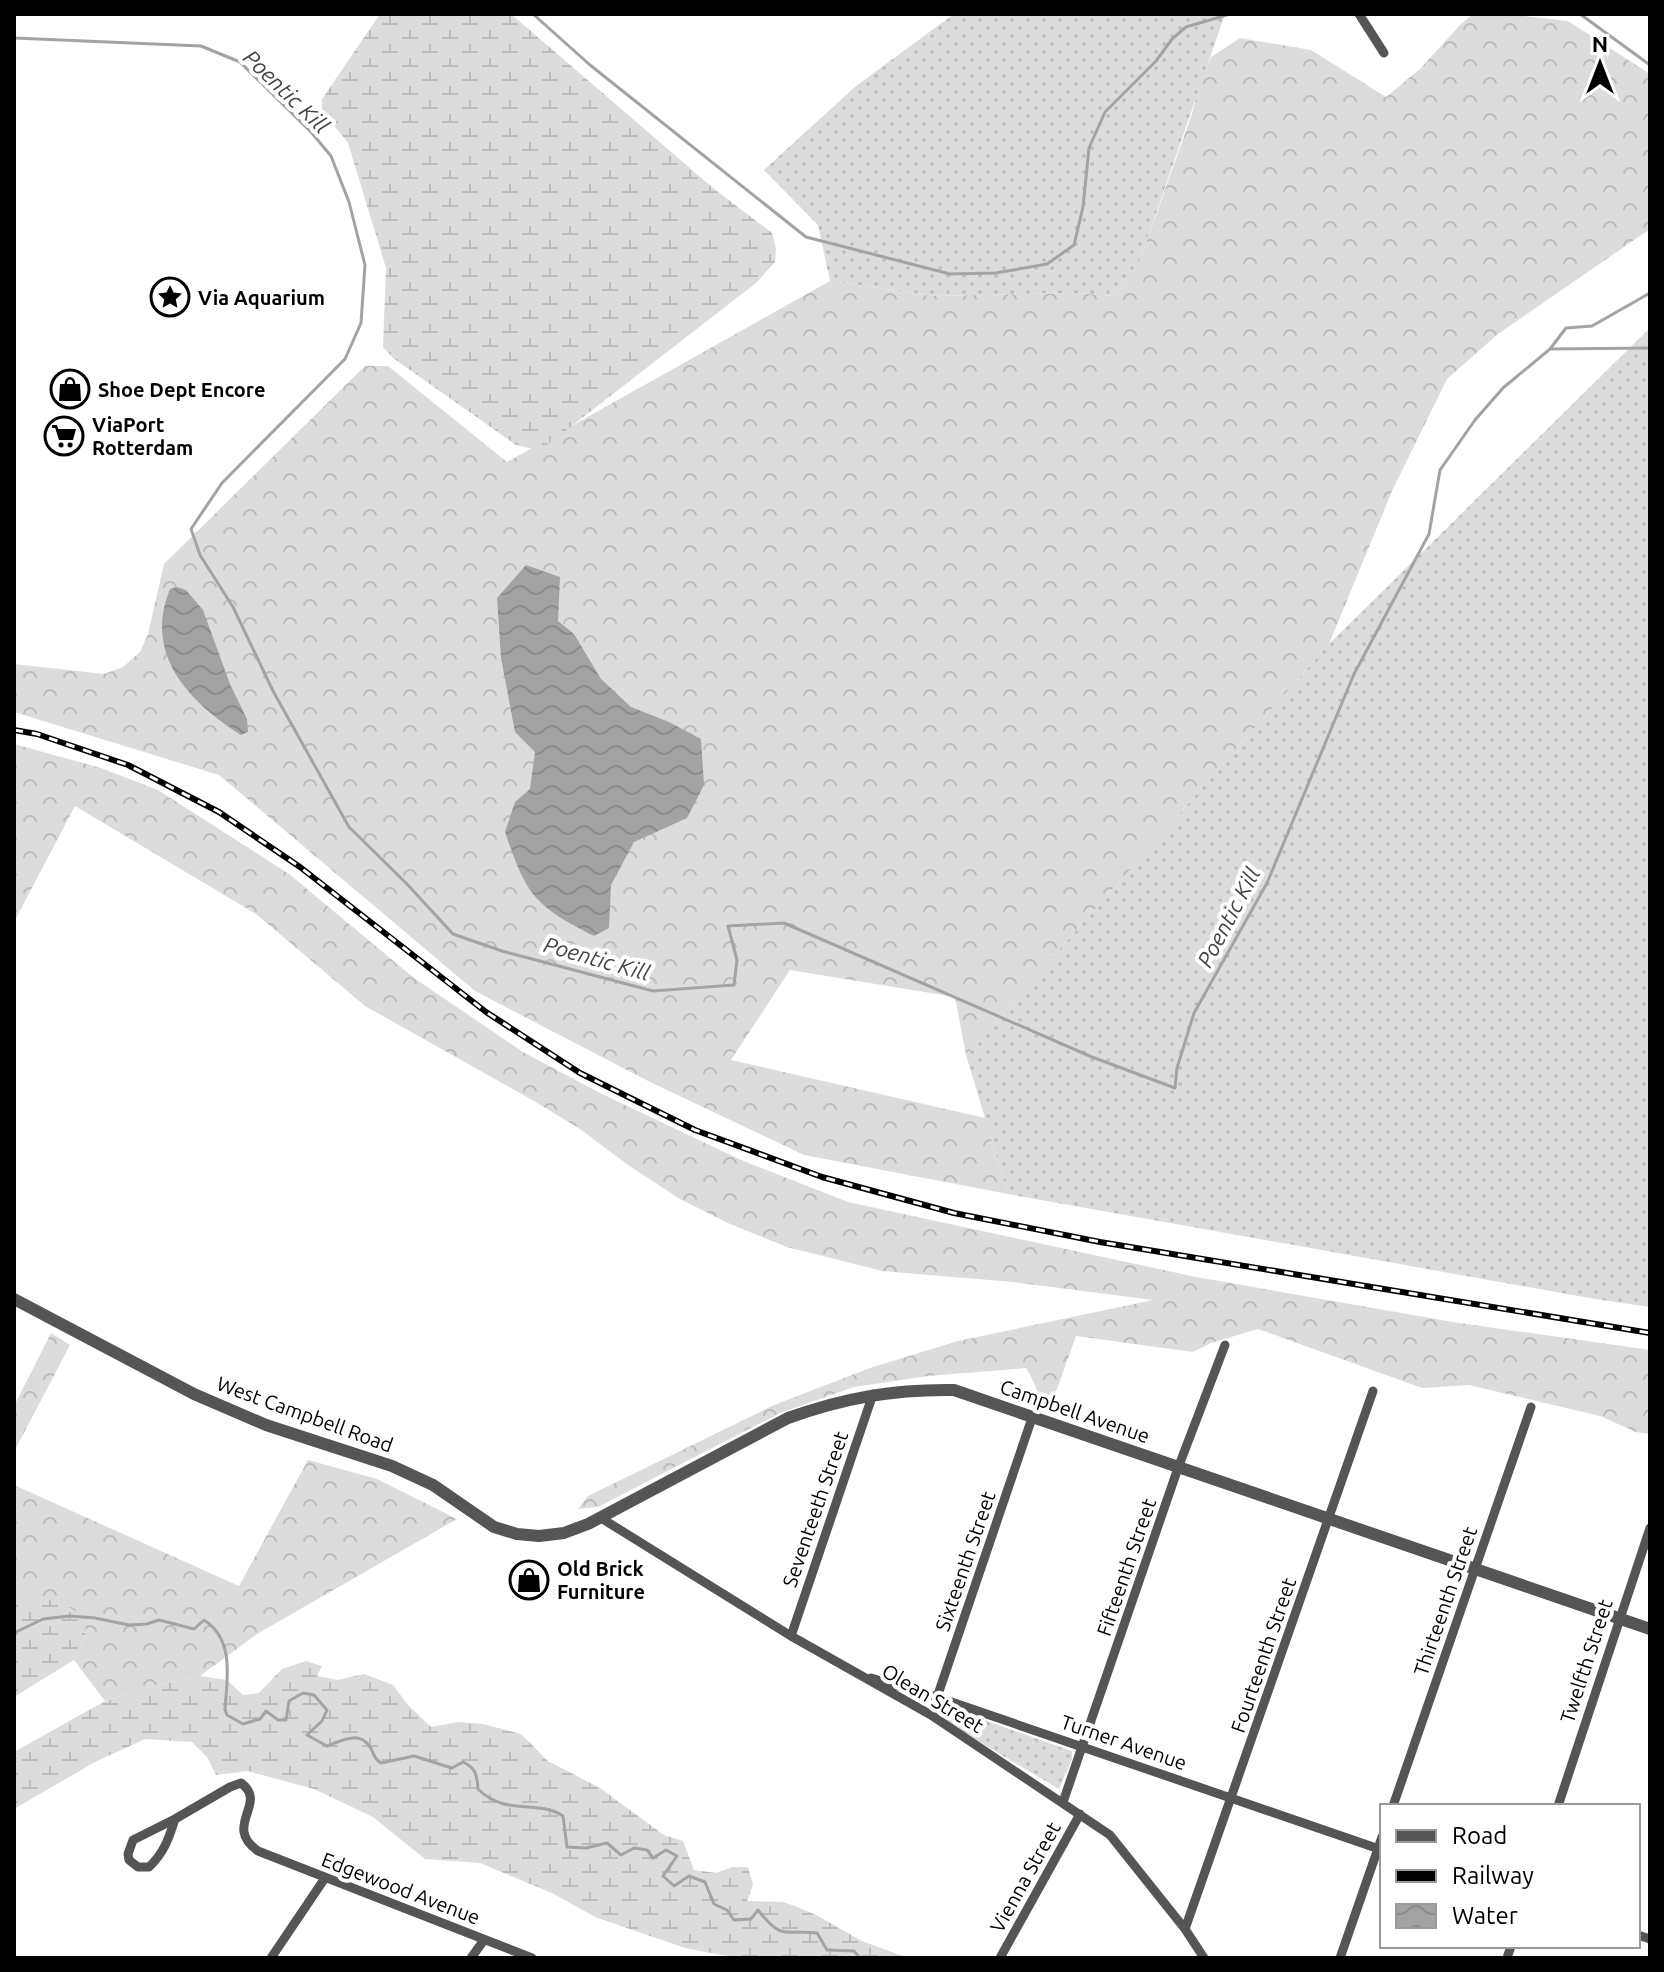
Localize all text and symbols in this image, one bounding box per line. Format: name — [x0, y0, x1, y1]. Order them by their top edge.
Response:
north arrow — [1560, 24, 1640, 104]
text: N — [1592, 31, 1608, 56]
water label: Poentic Kill — [239, 44, 335, 138]
place icon: Via Aquarium — [149, 276, 191, 318]
place label: Via Aquarium — [198, 286, 325, 309]
shop icon: Shoe Dept Encore — [49, 368, 91, 410]
place label: Shoe Dept Encore — [98, 378, 265, 401]
place label: ViaPort Rotterdam — [92, 413, 193, 459]
supermarket icon: ViaPort Rotterdam — [43, 415, 85, 457]
water label: Poentic Kill — [1191, 863, 1265, 971]
water label: Poentic Kill — [541, 931, 653, 985]
street label: West Campbell Road — [214, 1371, 396, 1457]
street label: Campbell Avenue — [997, 1375, 1153, 1447]
street label: Seventeeth Street — [778, 1428, 852, 1590]
street label: Sixteenth Street — [930, 1488, 1000, 1634]
street label: Fifteenth Street — [1092, 1495, 1160, 1639]
street label: Thirteenth Street — [1409, 1523, 1481, 1678]
place label: Old Brick Furniture — [557, 1557, 645, 1603]
shop icon: Old Brick Furniture — [508, 1559, 550, 1601]
street label: Fourteenth Street — [1226, 1574, 1300, 1735]
street label: Twelfth Street — [1555, 1596, 1617, 1726]
street label: Olean Street — [878, 1659, 988, 1737]
street label: Turner Avenue — [1058, 1710, 1190, 1774]
legend — [1380, 1804, 1640, 1948]
street label: Vienna Street — [985, 1818, 1065, 1936]
text: Road — [1452, 1822, 1507, 1849]
street label: Edgewood Avenue — [319, 1847, 483, 1929]
text: Railway — [1452, 1862, 1534, 1889]
text: Water — [1452, 1902, 1518, 1929]

